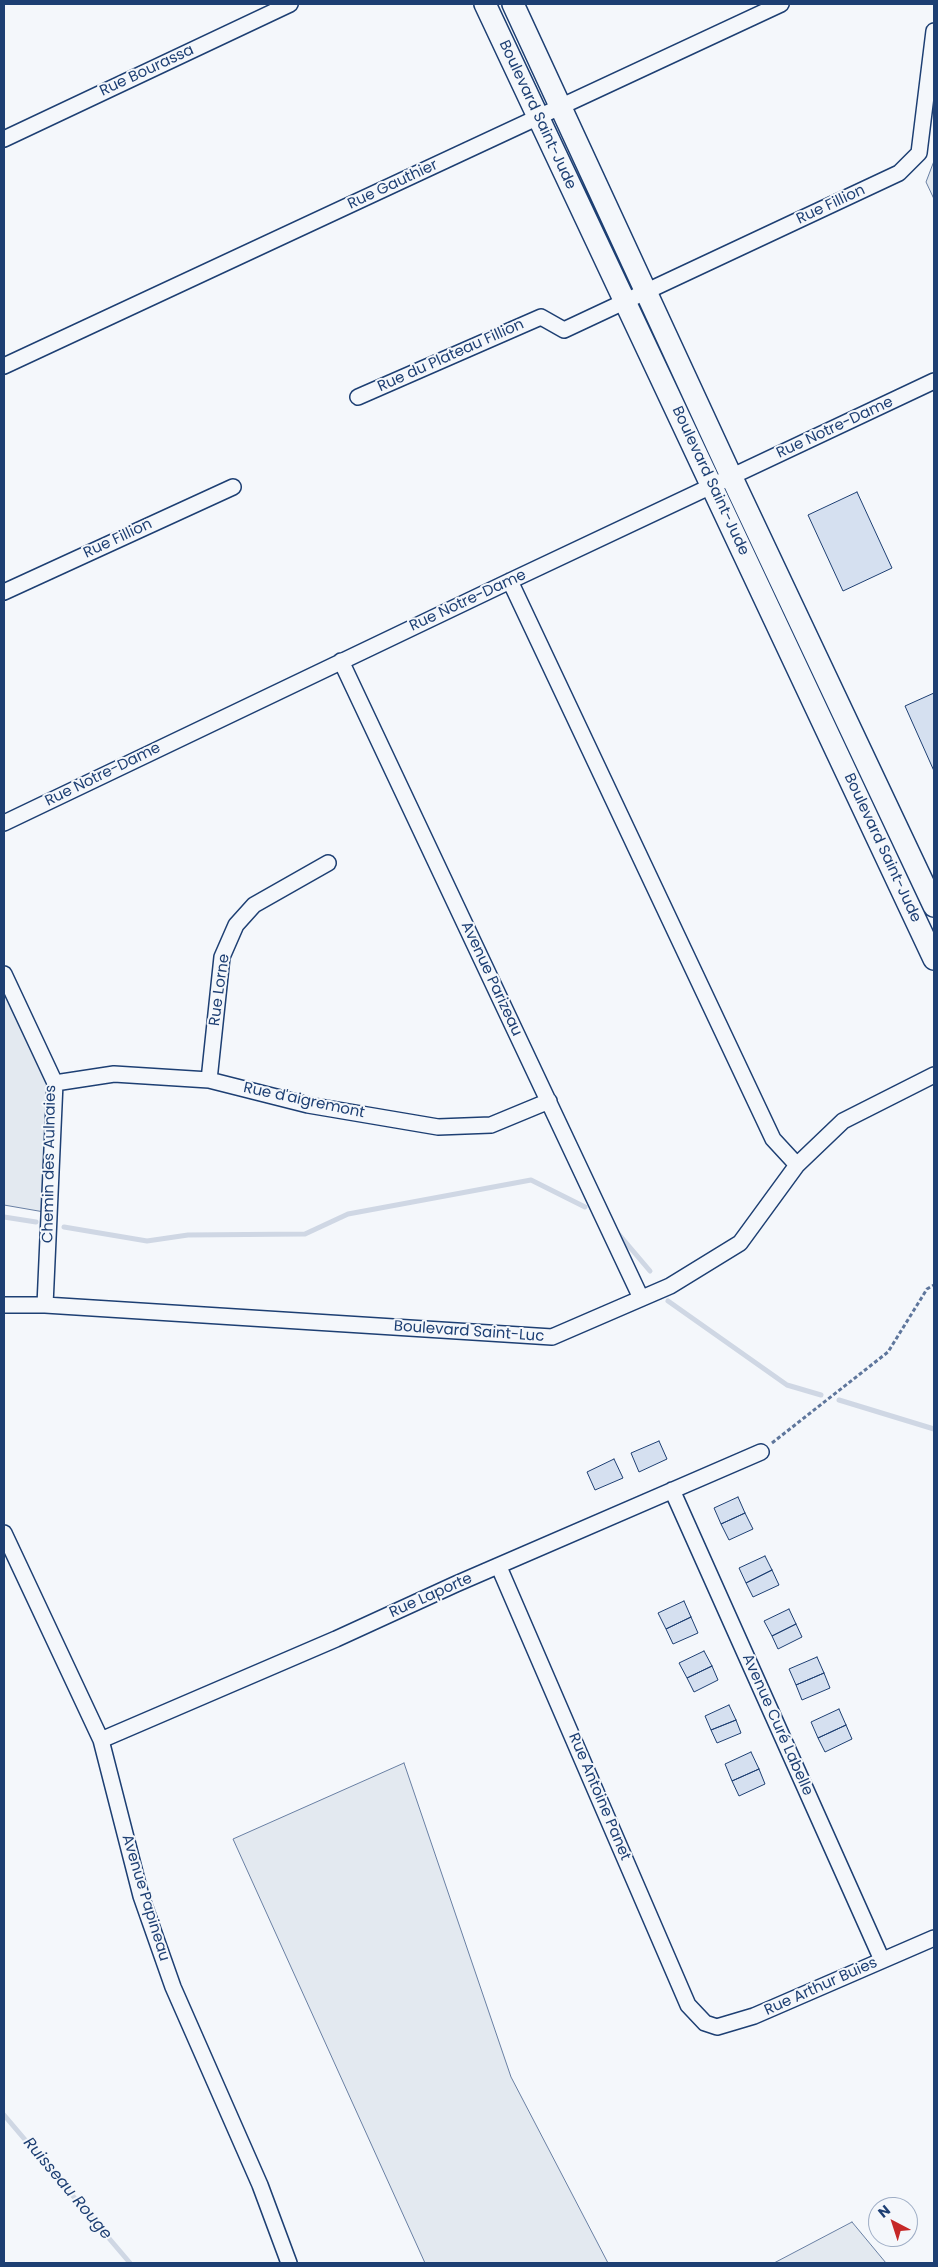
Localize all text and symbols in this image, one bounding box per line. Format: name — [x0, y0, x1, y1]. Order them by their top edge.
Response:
street label: Boulevard Saint-Jude — [494, 38, 580, 192]
street label: Rue Bourassa — [97, 41, 197, 101]
street label: Rue Gauthier — [345, 156, 441, 214]
street label: Rue Fillion — [794, 181, 868, 229]
street label: Rue du Plateau Fillion — [375, 316, 527, 396]
street label: Rue Notre-Dame — [774, 393, 896, 463]
street label: Boulevard Saint-Jude — [667, 404, 753, 558]
street label: Rue Fillion — [81, 515, 155, 563]
street label: Rue Notre-Dame — [407, 566, 529, 636]
street label: Rue Notre-Dame — [42, 739, 164, 811]
street label: Boulevard Saint-Jude — [839, 771, 925, 925]
street label: Avenue Parizeau — [457, 919, 525, 1039]
street label: Rue Lorne — [206, 953, 234, 1027]
street label: Rue d'aigremont — [242, 1079, 366, 1123]
street label: Chemin des Aulnaies — [40, 1085, 60, 1243]
street label: Boulevard Saint-Luc — [393, 1318, 545, 1346]
street label: Rue Laporte — [387, 1570, 475, 1622]
street label: Avenue Curé Labelle — [738, 1651, 816, 1799]
street label: Rue Antoine Panet — [564, 1731, 634, 1863]
street label: Avenue Papineau — [117, 1832, 173, 1964]
street label: Rue Arthur Buies — [762, 1954, 880, 2020]
water label: Ruisseau Rouge — [19, 2134, 115, 2244]
north arrow — [868, 2197, 918, 2247]
text: N — [874, 2200, 894, 2222]

